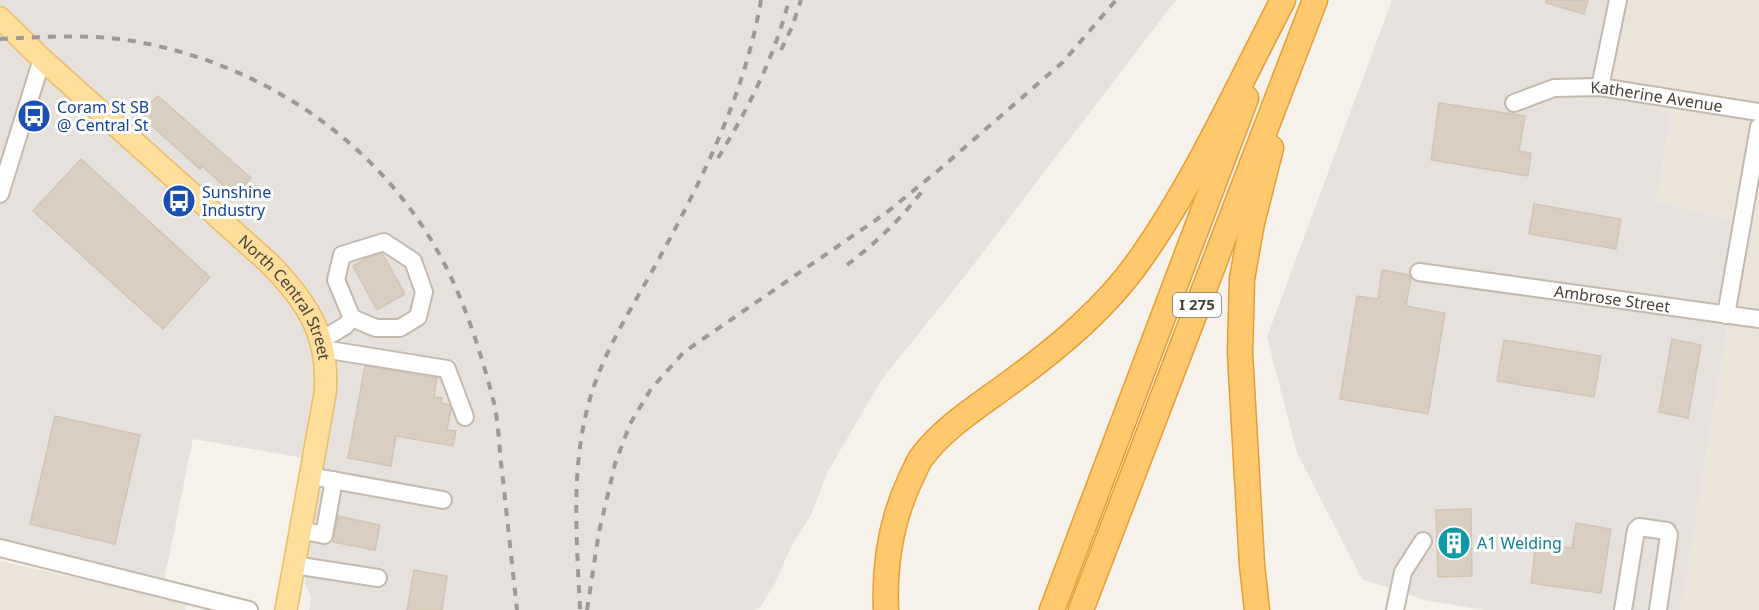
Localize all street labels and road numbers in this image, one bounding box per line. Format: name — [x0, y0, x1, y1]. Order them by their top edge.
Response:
street label: Katherine Avenue — [1590, 76, 1724, 117]
street label: North Central Street — [234, 230, 335, 362]
street label: Ambrose Street — [1553, 280, 1672, 318]
road number: I 275 — [1173, 293, 1221, 317]

